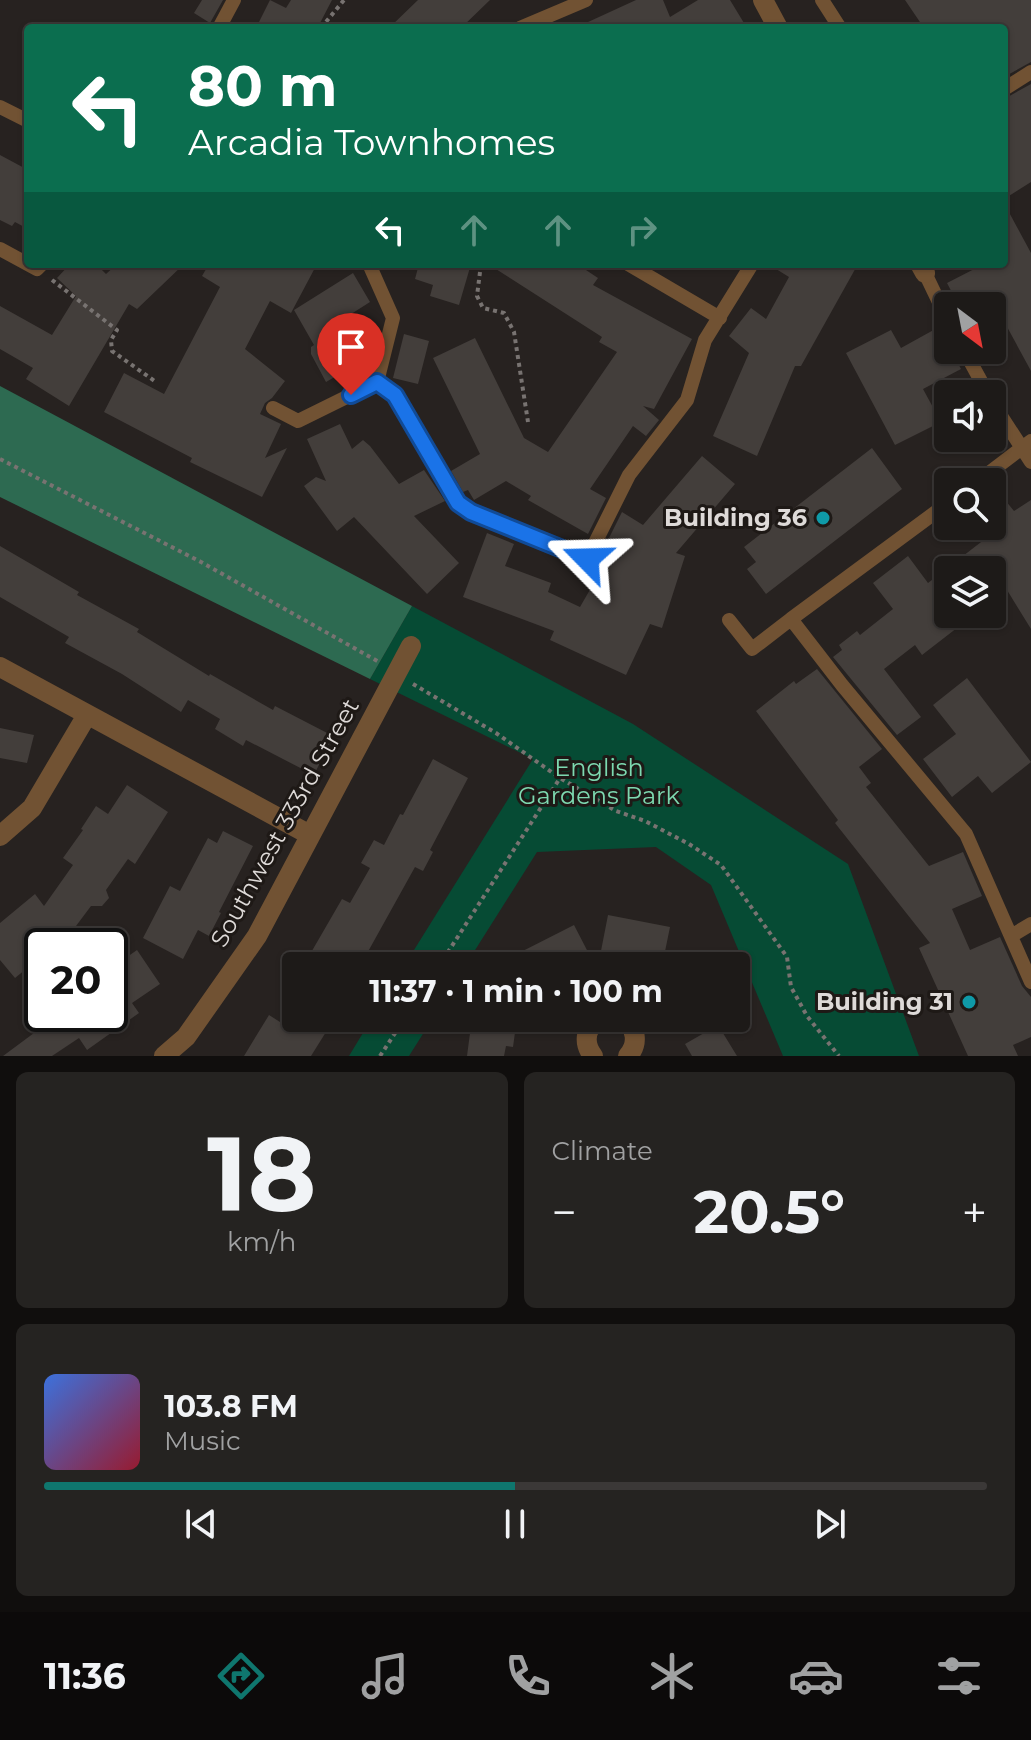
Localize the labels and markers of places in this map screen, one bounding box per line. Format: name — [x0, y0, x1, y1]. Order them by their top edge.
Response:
pin — [317, 313, 385, 395]
place label: Building 36 — [664, 503, 807, 532]
marker: Building 36 — [814, 509, 832, 527]
place label: Building 31 — [816, 987, 953, 1016]
marker: Building 31 — [960, 993, 978, 1011]

